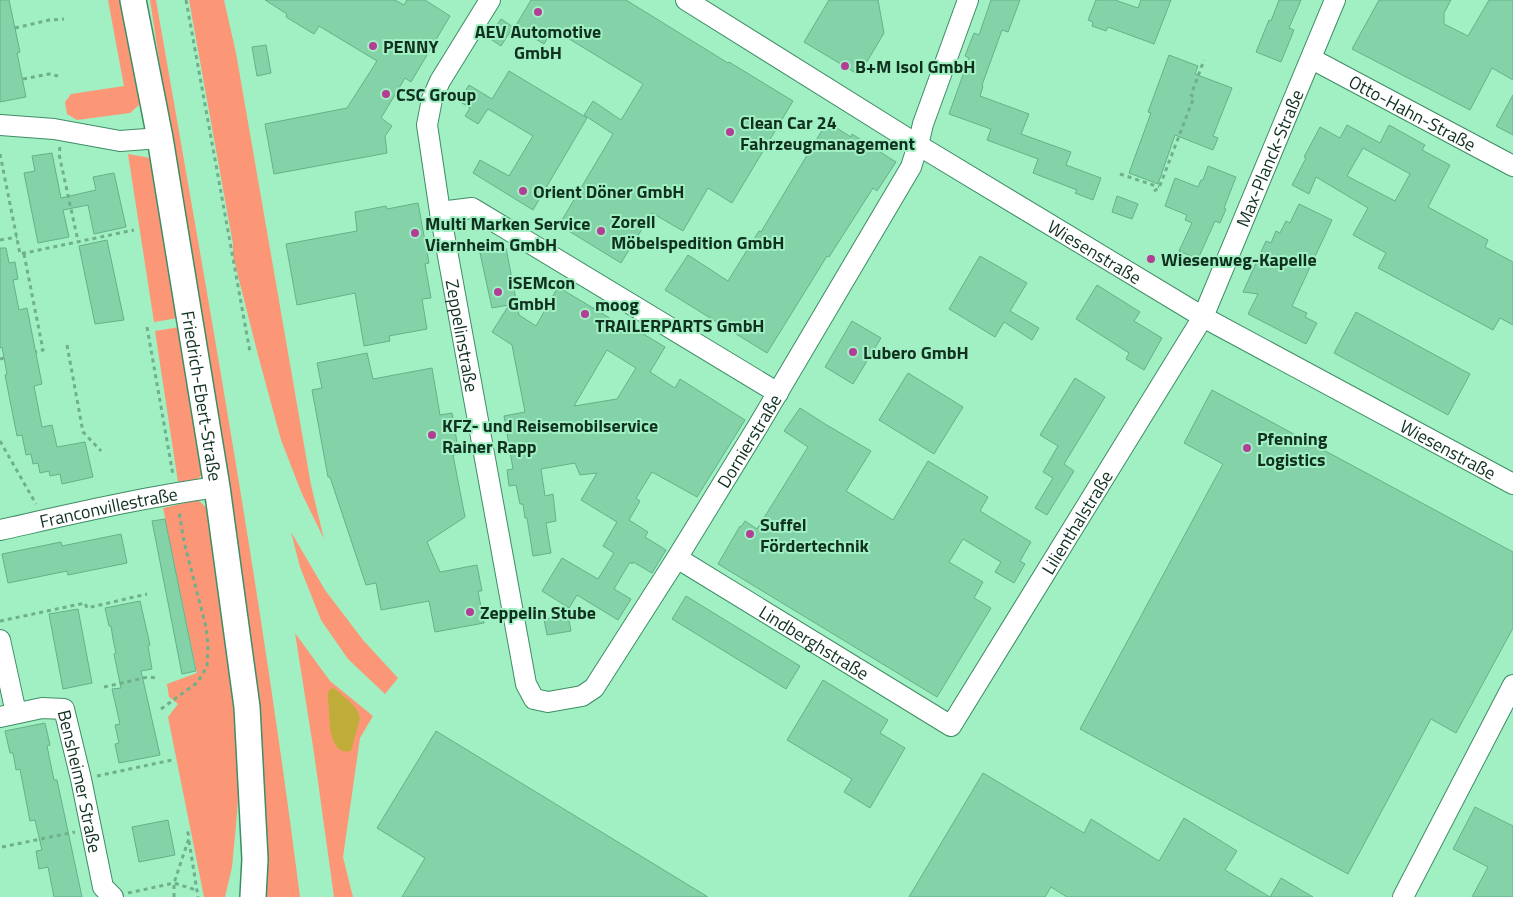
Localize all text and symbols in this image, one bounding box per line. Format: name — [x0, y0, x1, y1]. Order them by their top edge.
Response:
marker: AEV Automotive GmbH — [532, 6, 544, 18]
place label: AEV Automotive GmbH — [475, 18, 601, 66]
place label: PENNY — [383, 33, 440, 60]
marker: PENNY — [367, 40, 379, 52]
place label: B+M Isol GmbH — [855, 53, 975, 80]
marker: B+M Isol GmbH — [839, 60, 851, 72]
street label: Otto-Hahn-Straße — [1344, 68, 1481, 158]
place label: CSC Group — [396, 81, 477, 108]
street label: Max-Planck-Straße — [1228, 85, 1310, 231]
marker: CSC Group — [380, 88, 392, 100]
place label: Clean Car 24 Fahrzeugmanagement — [740, 109, 915, 157]
marker: Clean Car 24 Fahrzeugmanagement — [724, 126, 736, 138]
place label: Orient Döner GmbH — [533, 178, 685, 205]
marker: Orient Döner GmbH — [517, 185, 529, 197]
place label: Zorell Möbelspedition GmbH — [611, 208, 784, 256]
place label: Multi Marken Service Viernheim GmbH — [425, 210, 590, 258]
street label: Wiesenstraße — [1043, 213, 1147, 290]
marker: Zorell Möbelspedition GmbH — [595, 225, 607, 237]
marker: Multi Marken Service Viernheim GmbH — [409, 227, 421, 239]
place label: Wiesenweg-Kapelle — [1161, 246, 1317, 273]
marker: Wiesenweg-Kapelle — [1145, 253, 1157, 265]
place label: iSEMcon GmbH — [508, 269, 575, 317]
street label: Zeppelinstraße — [439, 277, 486, 394]
marker: iSEMcon GmbH — [492, 286, 504, 298]
place label: moog TRAILERPARTS GmbH — [595, 291, 765, 339]
marker: moog TRAILERPARTS GmbH — [579, 308, 591, 320]
street label: Friedrich-Ebert-Straße — [175, 309, 229, 483]
place label: Lubero GmbH — [863, 339, 969, 366]
marker: Lubero GmbH — [847, 346, 859, 358]
street label: Dornierstraße — [710, 389, 788, 493]
place label: KFZ- und Reisemobilservice Rainer Rapp — [442, 412, 658, 460]
street label: Wiesenstraße — [1395, 412, 1501, 486]
place label: Pfenning Logistics — [1257, 425, 1328, 473]
marker: KFZ- und Reisemobilservice Rainer Rapp — [426, 429, 438, 441]
marker: Pfenning Logistics — [1241, 442, 1253, 454]
street label: Lilienthalstraße — [1034, 465, 1119, 579]
street label: Franconvillestraße — [37, 480, 180, 534]
place label: Suffel Fördertechnik — [760, 511, 870, 559]
marker: Suffel Fördertechnik — [744, 528, 756, 540]
street label: Lindberghstraße — [754, 598, 875, 686]
place label: Zeppelin Stube — [480, 599, 596, 626]
marker: Zeppelin Stube — [464, 606, 476, 618]
street label: Bensheimer Straße — [51, 707, 109, 855]

